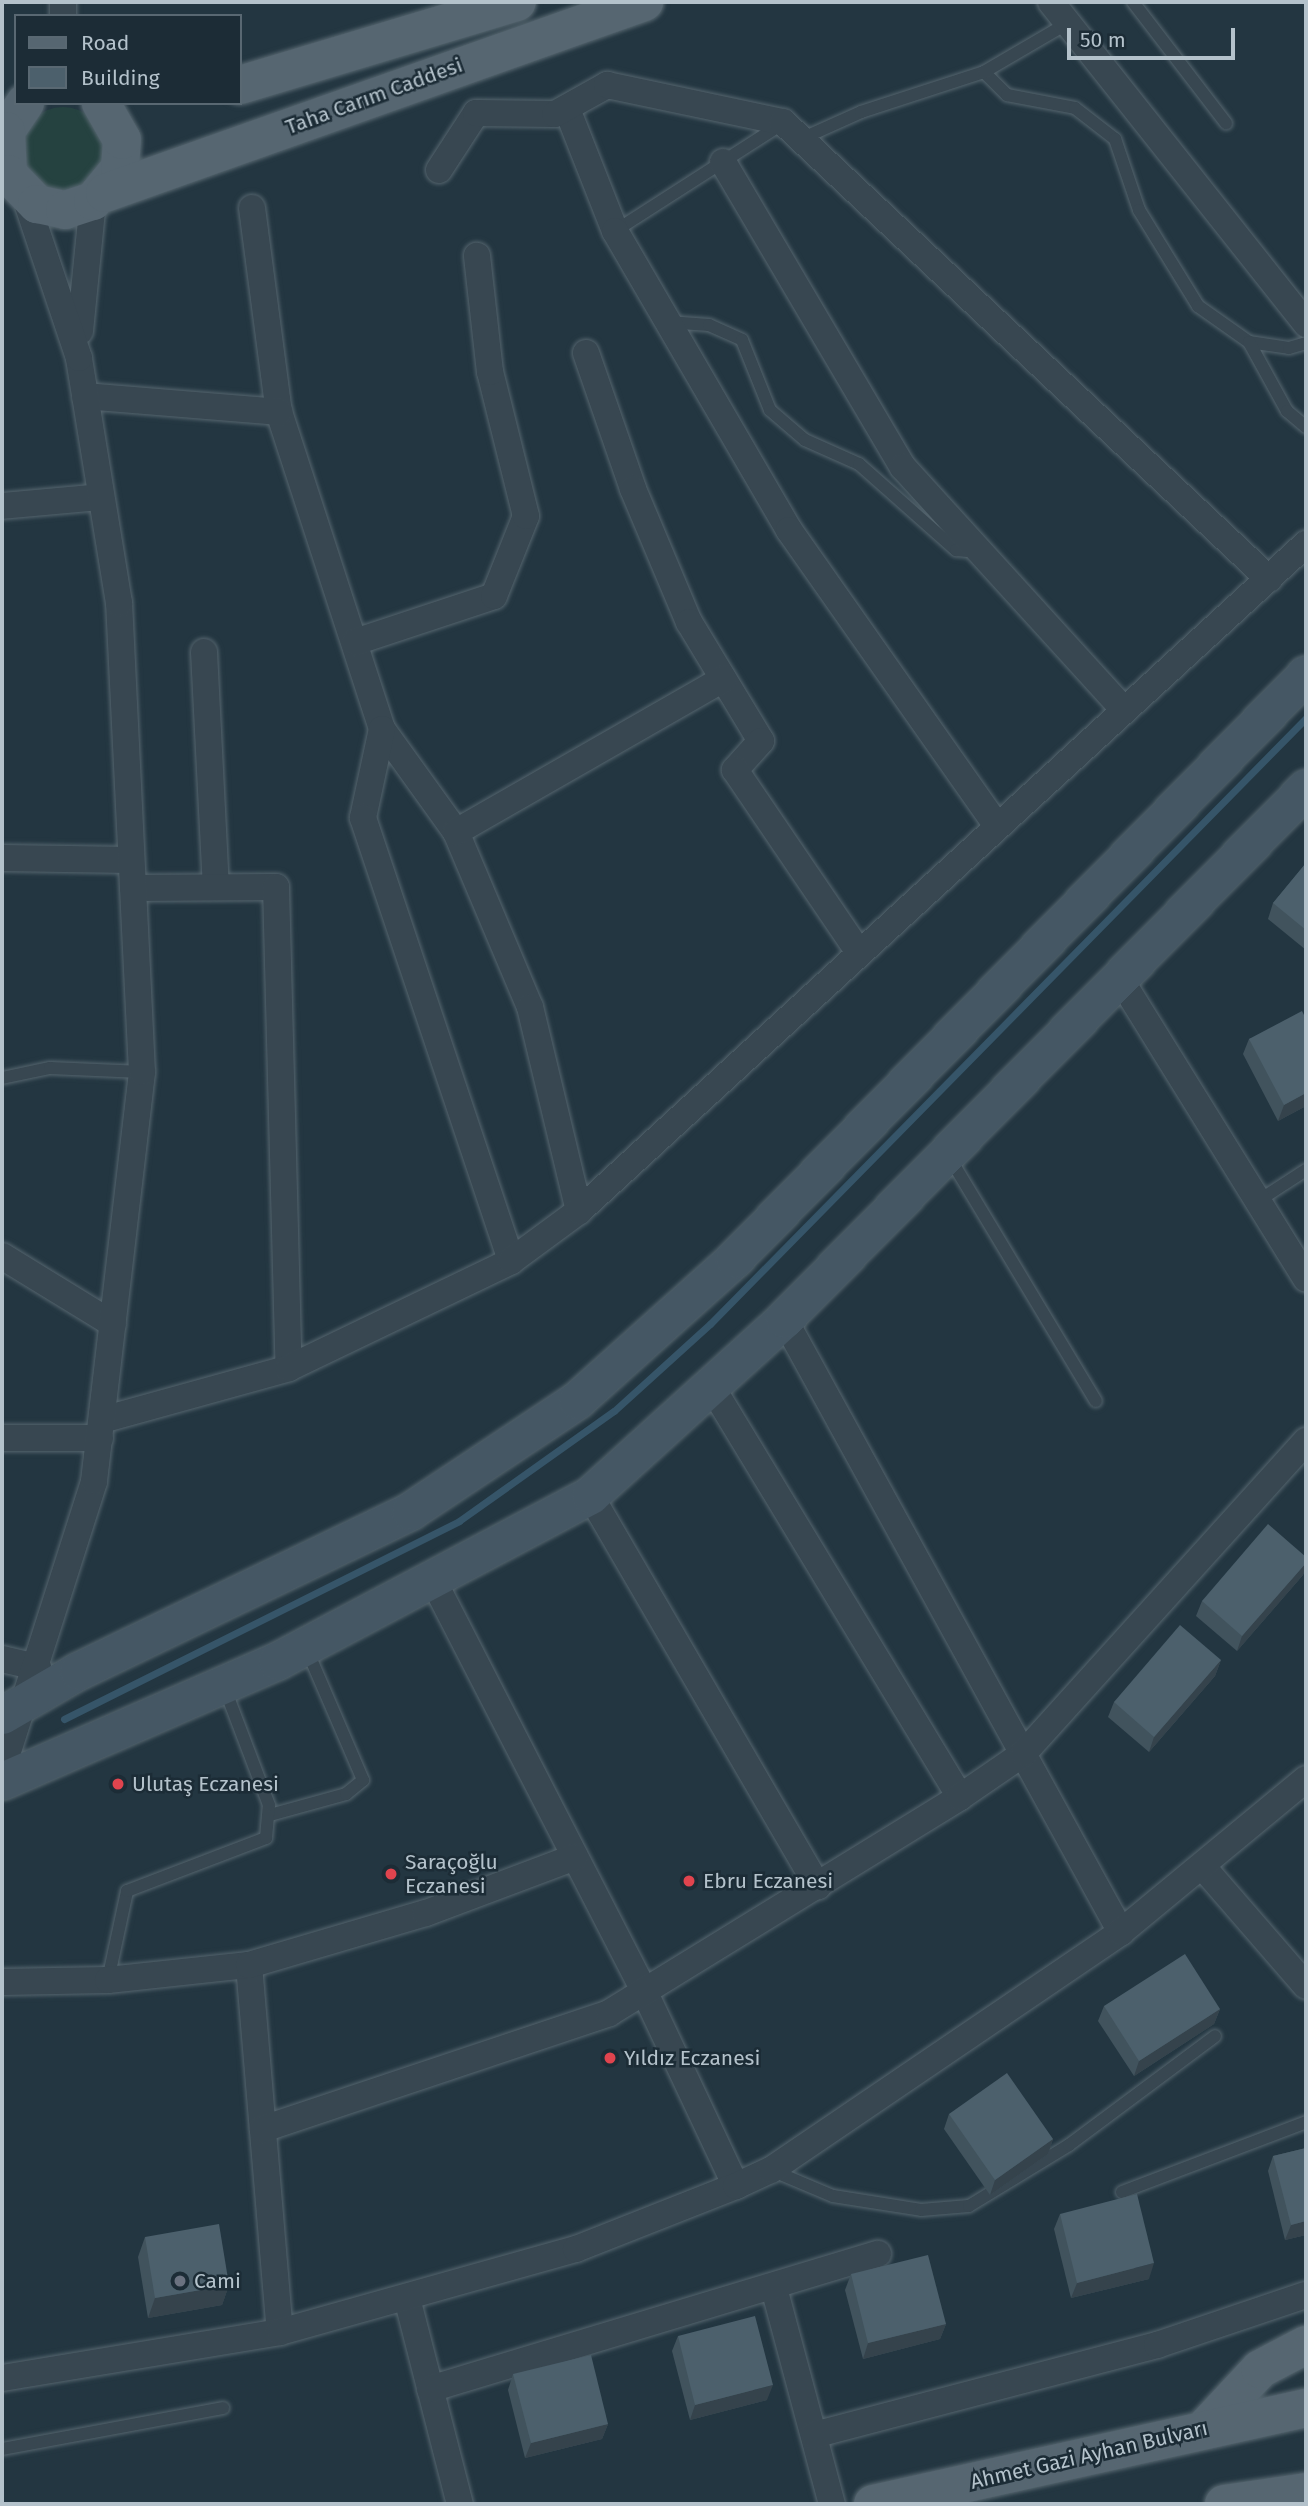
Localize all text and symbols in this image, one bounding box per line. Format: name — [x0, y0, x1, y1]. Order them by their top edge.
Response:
legend — [14, 14, 242, 105]
scale bar — [1070, 14, 1238, 58]
text: 50 m — [1080, 27, 1126, 53]
text: Road — [81, 30, 129, 56]
street label: Taha Carım Caddesi — [282, 52, 466, 140]
text: Building — [81, 65, 160, 91]
place label: Ulutaş Eczanesi — [132, 1771, 279, 1797]
marker: Ulutaş Eczanesi — [110, 1776, 126, 1792]
place label: Saraçoğlu Eczanesi — [405, 1849, 498, 1899]
marker: Saraçoğlu Eczanesi — [383, 1866, 399, 1882]
place label: Ebru Eczanesi — [703, 1868, 833, 1894]
marker: Ebru Eczanesi — [681, 1873, 697, 1889]
place label: Yıldız Eczanesi — [624, 2045, 760, 2071]
marker: Yıldız Eczanesi — [602, 2050, 618, 2066]
place label: Cami — [194, 2268, 241, 2294]
marker: Cami — [172, 2273, 188, 2289]
street label: Ahmet Gazi Ayhan Bulvarı — [968, 2415, 1210, 2495]

